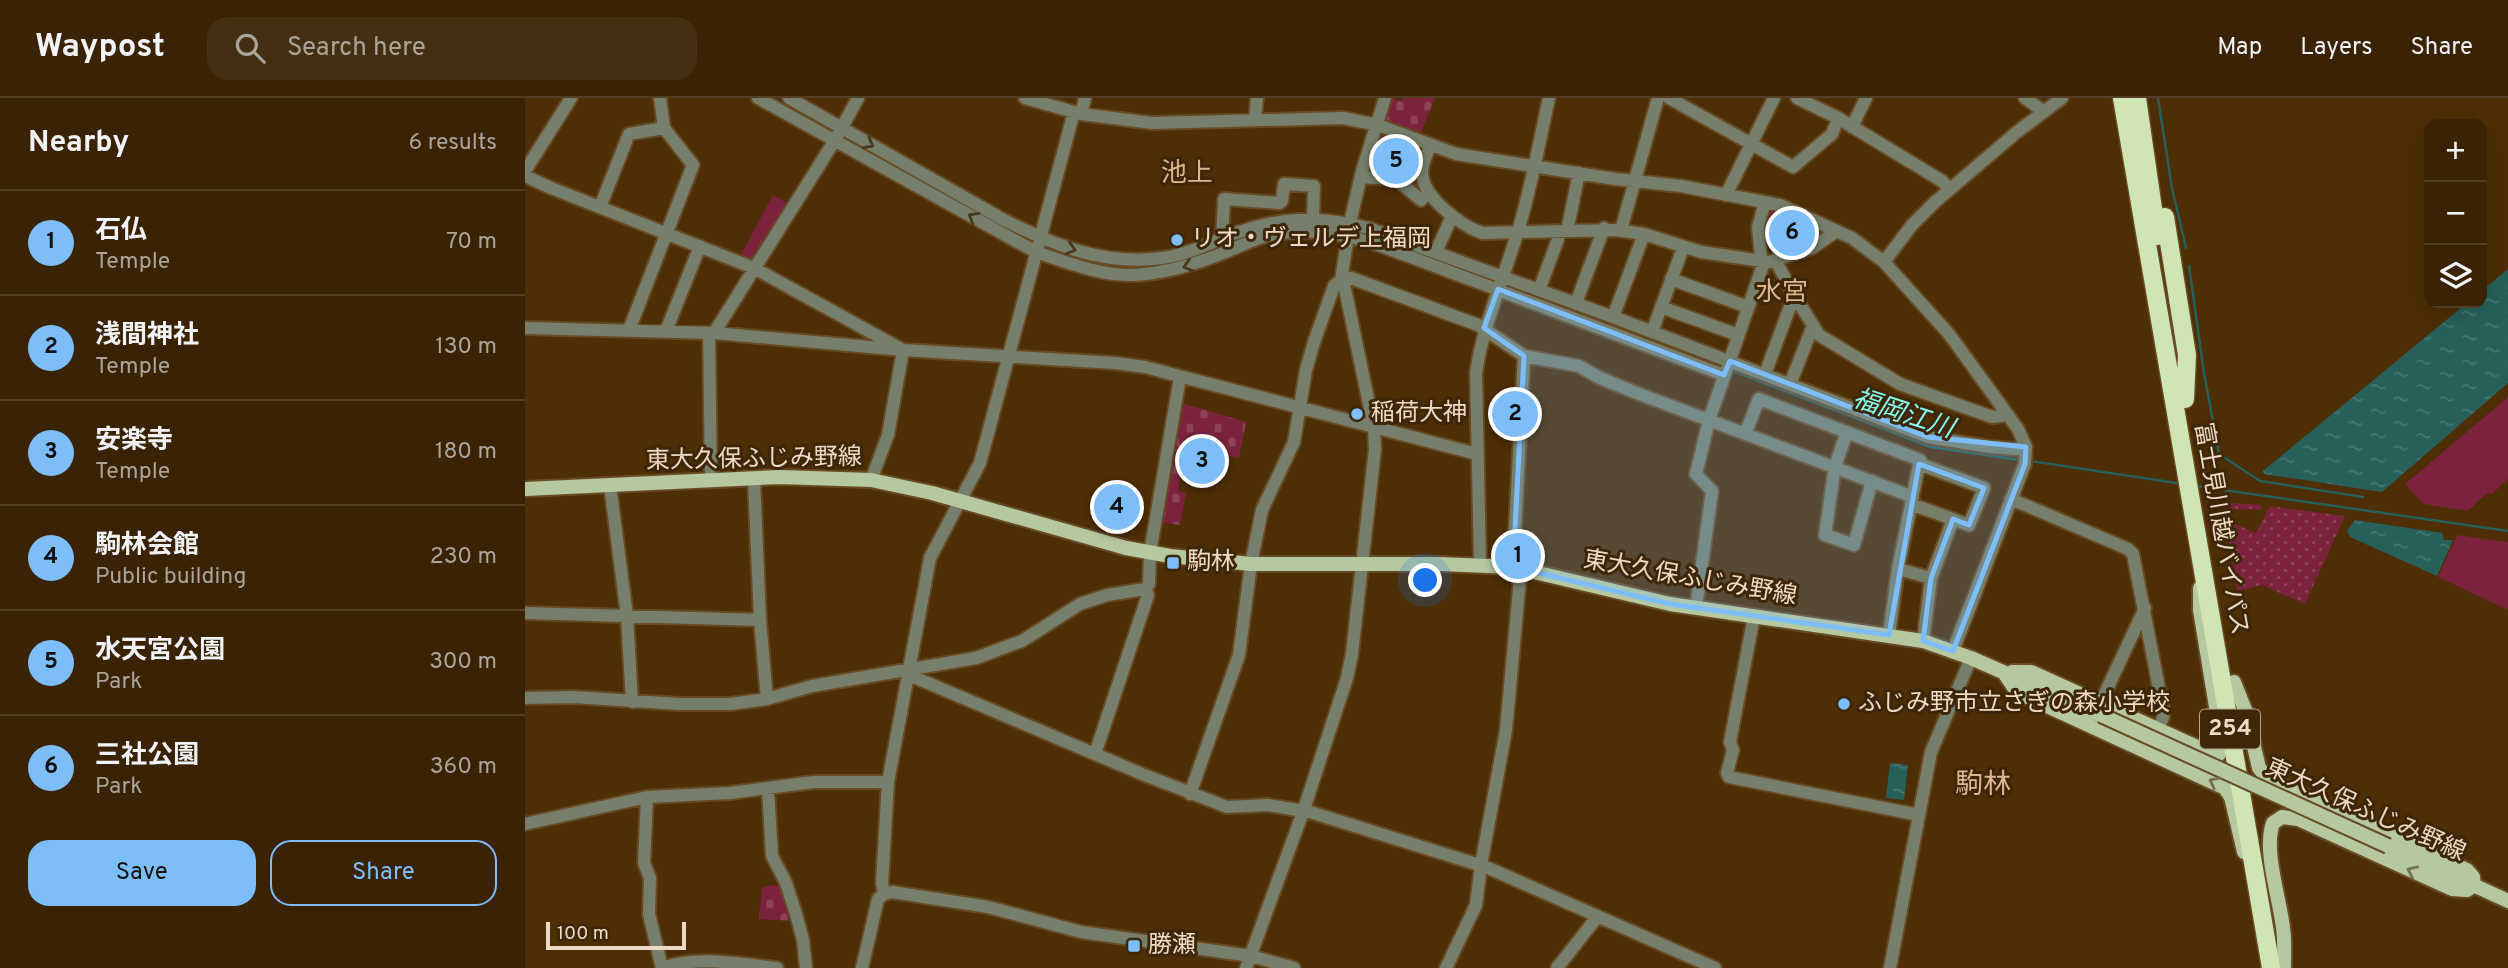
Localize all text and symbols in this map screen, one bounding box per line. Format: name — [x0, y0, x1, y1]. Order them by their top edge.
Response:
search box — [207, 17, 697, 80]
text: Waypost — [35, 27, 165, 69]
icon: search — [231, 29, 269, 67]
text: Search here — [287, 32, 426, 65]
text: Map — [2217, 33, 2262, 63]
text: Layers — [2300, 33, 2372, 63]
text: Share — [2410, 33, 2473, 63]
map controls — [2424, 119, 2487, 308]
button: + — [2424, 119, 2487, 182]
text: Nearby — [28, 125, 129, 162]
text: 6 results — [409, 129, 497, 158]
pin: 5 — [1373, 135, 1419, 187]
one-way arrow — [862, 136, 875, 149]
district label: 池上 — [1161, 158, 1213, 191]
button: − — [2424, 182, 2487, 245]
pin: 6 — [1769, 207, 1815, 259]
one-way arrow — [968, 212, 981, 225]
text: 石仏 — [95, 215, 147, 248]
place label: リオ・ヴェルデ上福岡 — [1191, 225, 1431, 255]
text: 1 — [46, 228, 56, 257]
text: 70 m — [446, 228, 497, 257]
marker: リオ・ヴェルデ上福岡 — [1169, 232, 1185, 248]
one-way arrow — [1064, 241, 1076, 255]
button: layers — [2424, 245, 2487, 308]
text: Temple — [95, 248, 170, 277]
one-way arrow — [1182, 257, 1194, 272]
district label: 水宮 — [1756, 277, 1808, 310]
text: 浅間神社 — [95, 320, 199, 353]
text: 2 — [44, 333, 58, 362]
text: 130 m — [435, 333, 497, 362]
text: Temple — [95, 353, 170, 382]
water label: 福岡江川 — [1848, 383, 1960, 448]
pin: 2 — [1492, 388, 1538, 440]
place label: 稲荷大神 — [1371, 399, 1467, 429]
marker: 稲荷大神 — [1349, 406, 1365, 422]
street label: 富士見川越バイパス — [2187, 420, 2253, 638]
text: 安楽寺 — [95, 425, 173, 458]
pin: 3 — [1179, 435, 1225, 487]
text: 3 — [44, 438, 58, 467]
text: 180 m — [435, 438, 497, 467]
street label: 東大久保ふじみ野線 — [646, 443, 862, 477]
text: Temple — [95, 458, 170, 487]
pin: 4 — [1094, 481, 1140, 533]
text: 駒林会館 — [95, 530, 199, 563]
pin: 1 — [1495, 530, 1541, 582]
text: 4 — [44, 543, 58, 572]
text: 230 m — [430, 543, 497, 572]
street label: 東大久保ふじみ野線 — [1581, 545, 1799, 613]
place label: 駒林 — [1187, 548, 1235, 578]
marker: 駒林 — [1165, 555, 1181, 571]
text: Public building — [95, 563, 247, 592]
your location — [1408, 563, 1442, 597]
text: 水天宮公園 — [95, 635, 225, 668]
text: 5 — [44, 648, 58, 677]
text: 300 m — [429, 648, 497, 677]
text: Park — [95, 668, 142, 697]
place label: ふじみ野市立さぎの森小学校 — [1858, 689, 2170, 719]
marker: ふじみ野市立さぎの森小学校 — [1836, 696, 1852, 712]
road number: 254 — [2200, 709, 2260, 748]
text: 三社公園 — [95, 740, 199, 773]
text: 6 — [44, 753, 58, 782]
text: 360 m — [430, 753, 497, 782]
street label: 東大久保ふじみ野線 — [2260, 753, 2470, 869]
district label: 駒林 — [1955, 768, 2011, 804]
text: Park — [95, 773, 142, 802]
one-way arrow — [2208, 776, 2221, 790]
button: Save — [28, 840, 256, 906]
button: Share — [270, 840, 497, 906]
one-way arrow — [2406, 865, 2419, 879]
scale bar — [546, 919, 686, 951]
text: 100 m — [557, 922, 609, 946]
place label: 勝瀬 — [1148, 931, 1196, 961]
marker: 勝瀬 — [1126, 938, 1142, 954]

